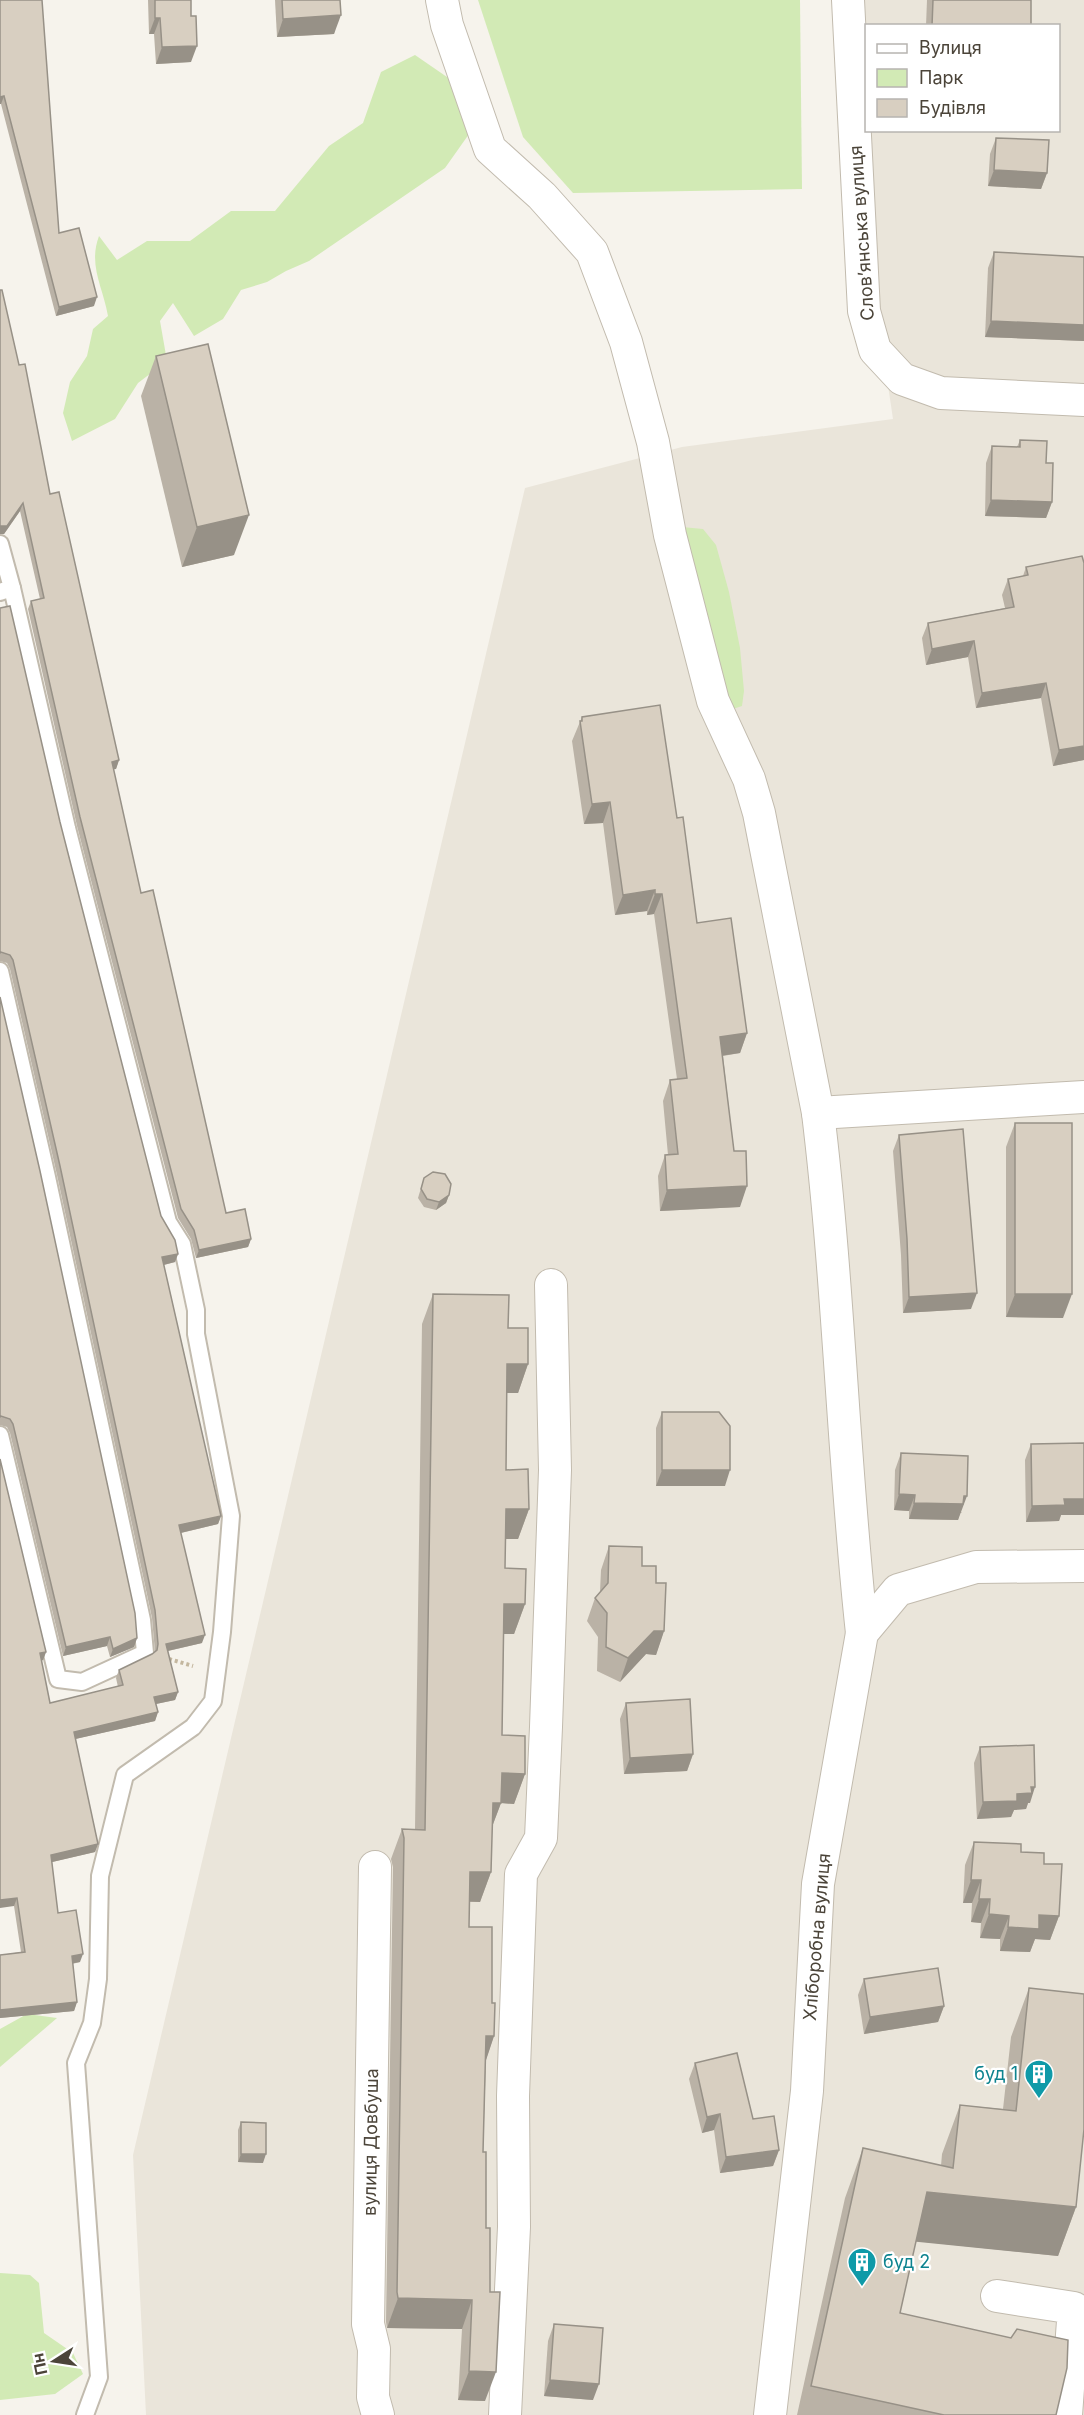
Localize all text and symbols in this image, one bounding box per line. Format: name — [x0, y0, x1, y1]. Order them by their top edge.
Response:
legend — [865, 24, 1060, 132]
text: Вулиця — [919, 37, 982, 58]
text: Парк — [919, 67, 964, 88]
text: Будівля — [919, 97, 986, 118]
street label: Словʼянська вулиця — [845, 145, 878, 321]
street label: Хліборобна вулиця — [799, 1852, 834, 2022]
building icon: буд 1 — [1023, 2058, 1055, 2100]
place label: буд 1 — [974, 2063, 1018, 2084]
street label: вулиця Довбуша — [359, 2068, 382, 2216]
building icon: буд 2 — [846, 2246, 878, 2288]
place label: буд 2 — [883, 2251, 930, 2272]
north arrow — [24, 2331, 84, 2391]
text: Пн — [27, 2351, 51, 2377]

